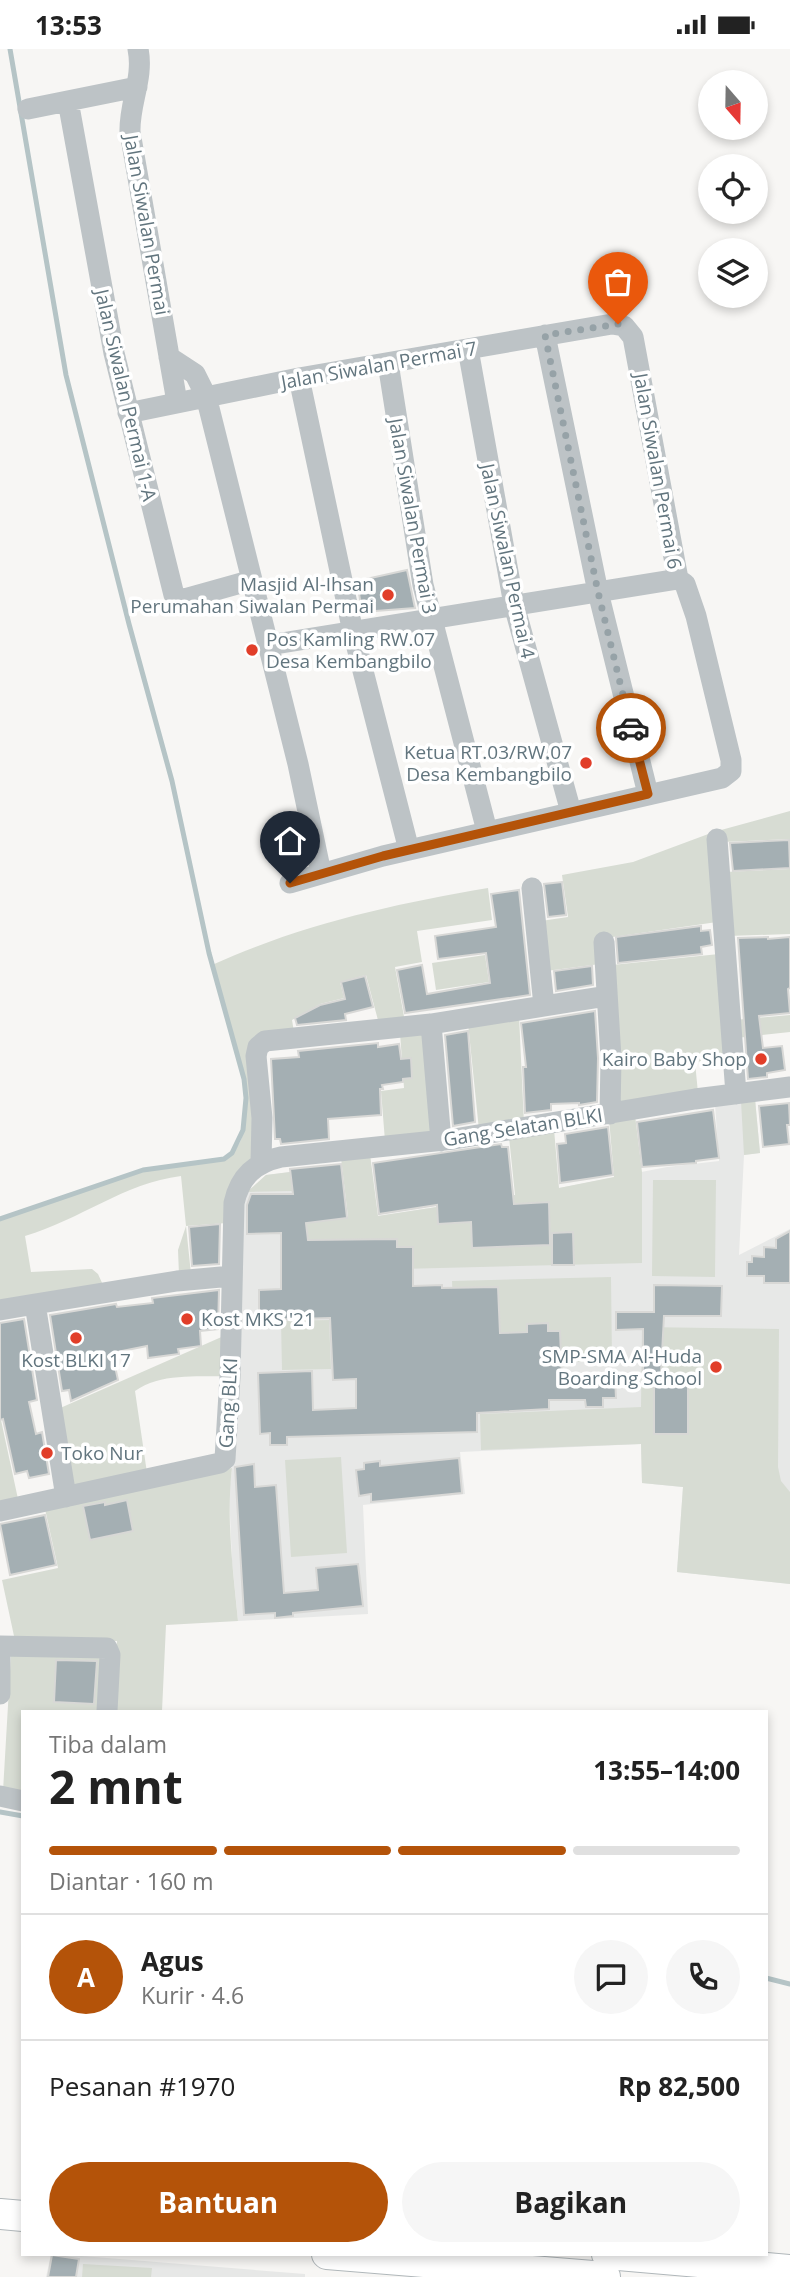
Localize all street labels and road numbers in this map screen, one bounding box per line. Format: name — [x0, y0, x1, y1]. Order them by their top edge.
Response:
street label: Jalan Siwalan Permai — [118, 131, 176, 317]
street label: Jalan Siwalan Permai 1-A — [89, 285, 163, 504]
street label: Jalan Siwalan Permai 7 — [277, 335, 479, 395]
street label: Jalan Siwalan Permai 6 — [628, 369, 688, 571]
street label: Jalan Siwalan Permai 3 — [383, 414, 443, 616]
street label: Jalan Siwalan Permai 4 — [474, 459, 541, 661]
street label: Gang Selatan BLKI — [442, 1102, 604, 1152]
street label: Gang BLKI — [213, 1357, 243, 1449]

